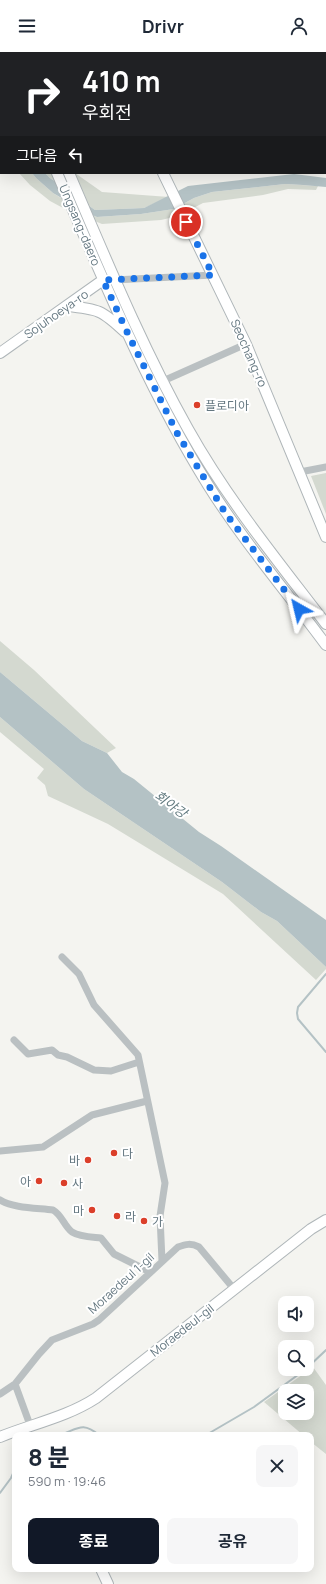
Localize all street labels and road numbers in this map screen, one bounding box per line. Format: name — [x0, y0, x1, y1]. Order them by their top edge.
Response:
street label: Ungsang-daero — [55, 182, 105, 268]
street label: Sojuhoeya-ro — [20, 286, 92, 342]
street label: Seochang-ro — [226, 316, 272, 390]
street label: Moraedeul 1-gil — [84, 1249, 158, 1317]
street label: Moraedeul-gil — [147, 1300, 217, 1360]

